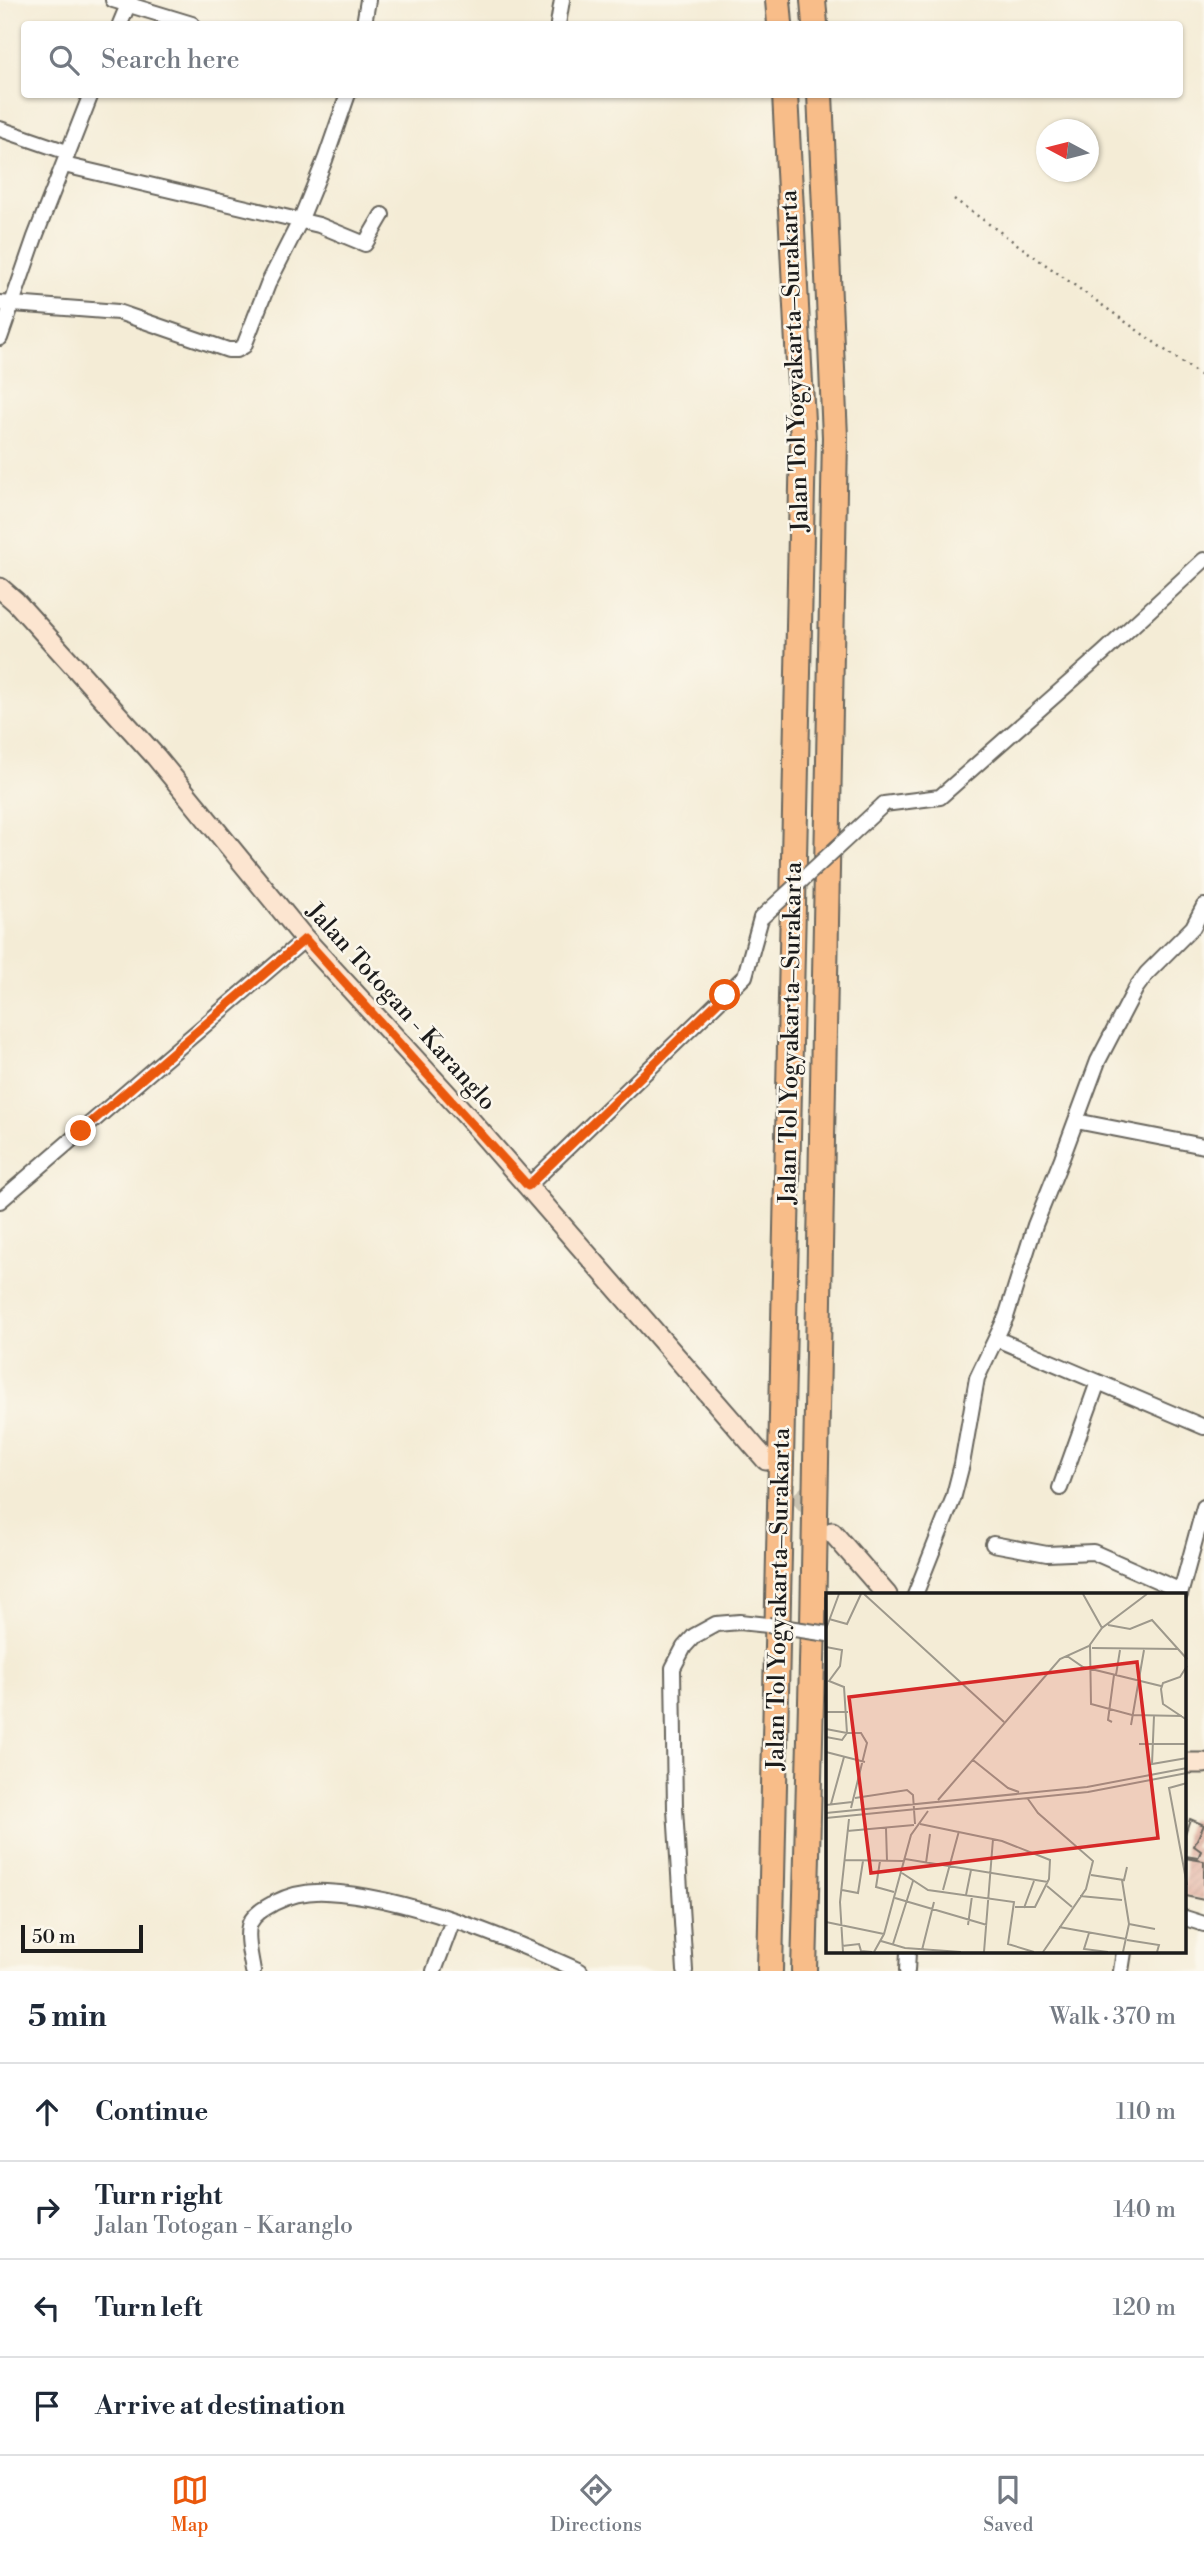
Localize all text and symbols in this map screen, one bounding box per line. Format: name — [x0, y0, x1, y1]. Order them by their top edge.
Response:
search box — [21, 21, 1183, 98]
icon: search — [45, 41, 83, 79]
text: Search here — [101, 44, 240, 76]
north arrow — [1036, 119, 1099, 182]
street label: Jalan Tol Yogyakarta–Surakarta — [774, 189, 816, 534]
street label: Jalan Tol Yogyakarta–Surakarta — [773, 861, 809, 1205]
street label: Jalan Totogan - Karanglo — [299, 896, 502, 1117]
route start — [709, 979, 740, 1010]
route end — [65, 1115, 96, 1146]
street label: Jalan Tol Yogyakarta–Surakarta — [761, 1427, 797, 1771]
inset map — [826, 1593, 1186, 1954]
scale bar — [21, 1922, 144, 1954]
text: 50 m — [32, 1925, 76, 1949]
text: 5 min — [28, 1998, 107, 2036]
text: Walk · 370 m — [1049, 2003, 1176, 2031]
icon: ahead — [28, 2093, 66, 2131]
text: Continue — [95, 2096, 208, 2128]
text: 110 m — [1116, 2098, 1176, 2126]
text: Turn right — [95, 2180, 223, 2212]
icon: right — [28, 2191, 66, 2229]
text: 140 m — [1113, 2196, 1176, 2224]
text: Jalan Totogan - Karanglo — [95, 2212, 353, 2240]
icon: left — [28, 2289, 66, 2327]
text: Turn left — [95, 2292, 203, 2324]
text: 120 m — [1112, 2294, 1176, 2322]
icon: arrive — [28, 2387, 66, 2425]
text: Arrive at destination — [95, 2390, 345, 2422]
tab: Map — [171, 2471, 209, 2537]
tab: Directions — [550, 2471, 642, 2537]
tab: Saved — [983, 2471, 1033, 2537]

